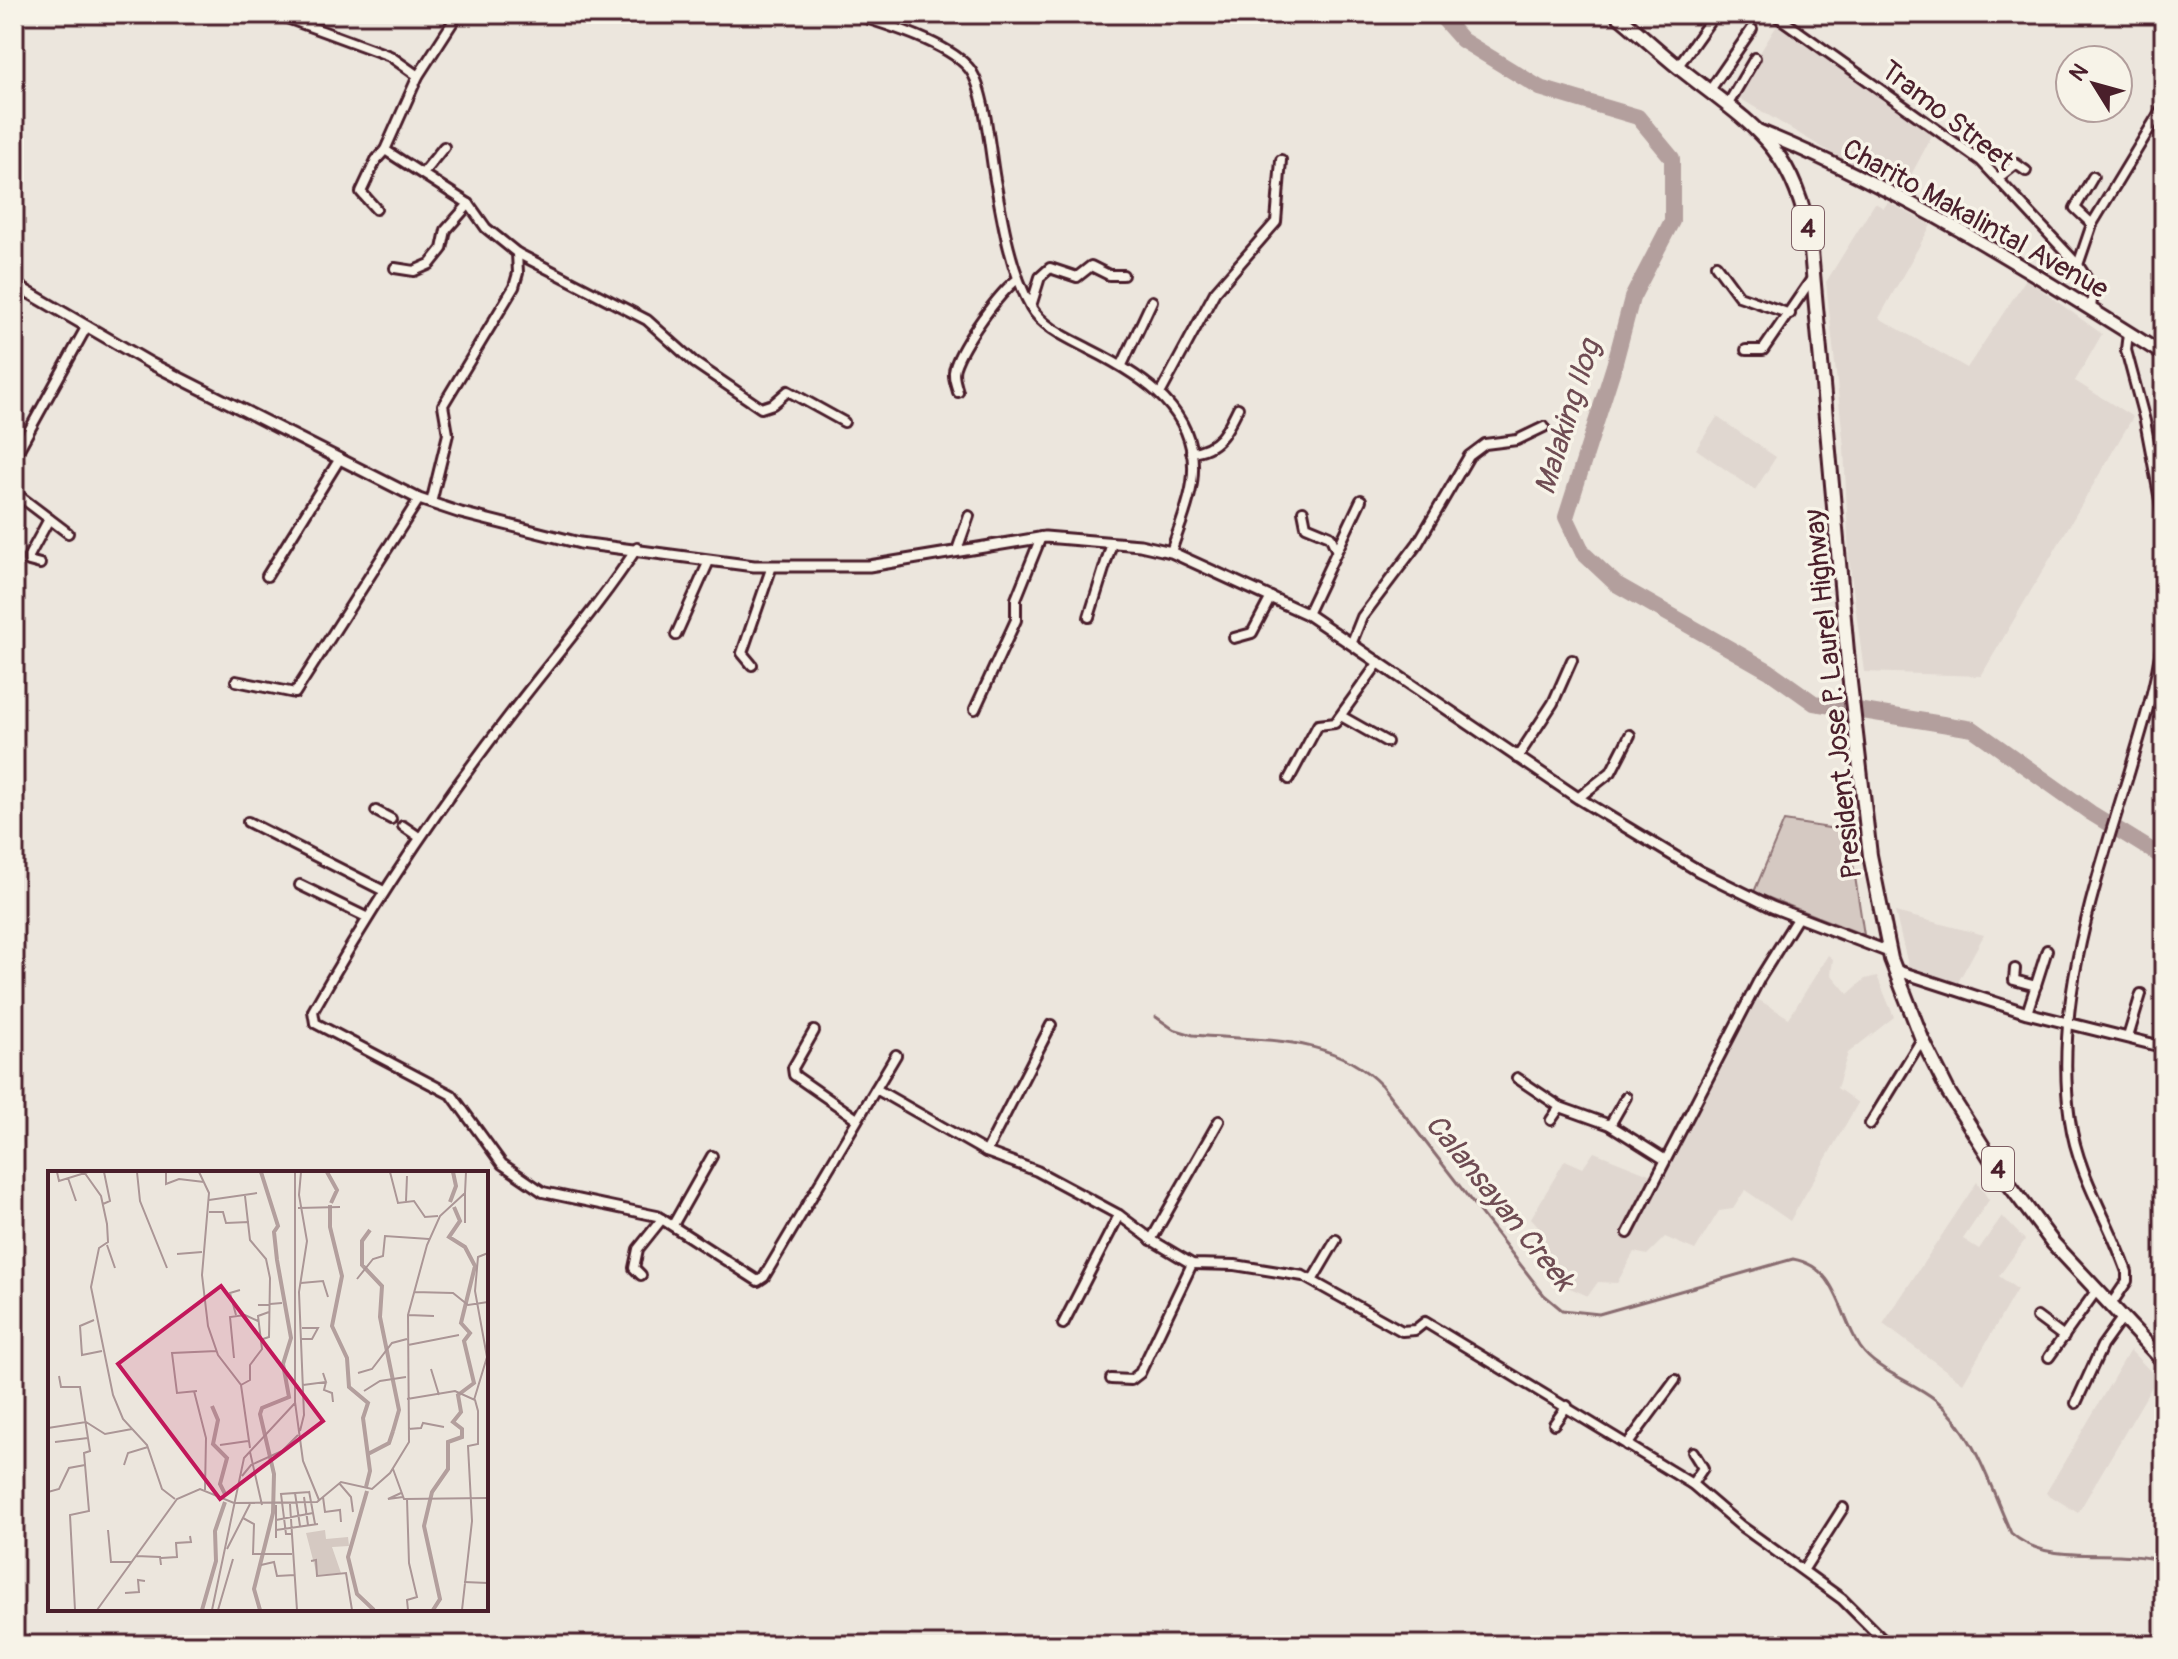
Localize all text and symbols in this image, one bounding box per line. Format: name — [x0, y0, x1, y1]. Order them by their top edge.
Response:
north arrow — [2054, 44, 2134, 124]
street label: Tramo Street — [1873, 53, 2021, 180]
text: N — [2063, 58, 2095, 87]
street label: Charito Makalintal Avenue — [1836, 132, 2115, 307]
road number: 4 — [1792, 206, 1824, 250]
water label: Malaking Ilog — [1526, 334, 1609, 499]
street label: President Jose P. Laurel Highway — [1797, 507, 1870, 880]
water label: Calansayan Creek — [1417, 1107, 1584, 1300]
road number: 4 — [1982, 1147, 2014, 1191]
inset map — [48, 1171, 488, 1611]

